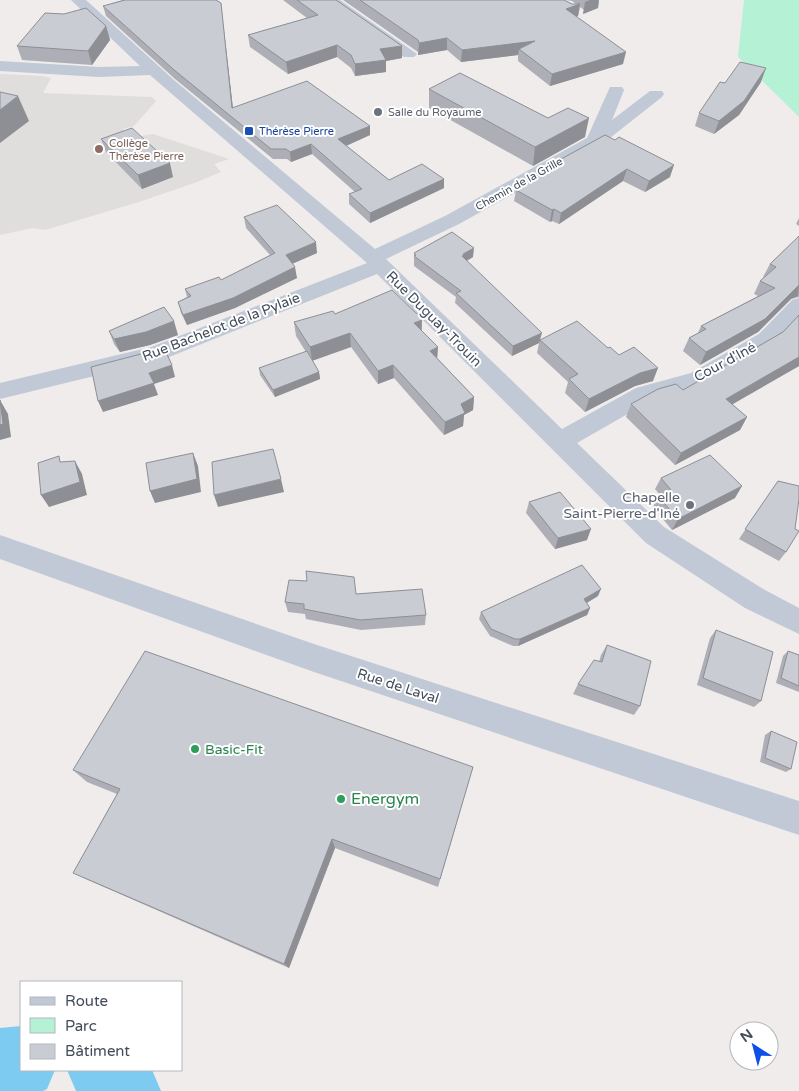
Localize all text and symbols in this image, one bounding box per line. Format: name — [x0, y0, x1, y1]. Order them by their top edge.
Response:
marker: Salle du Royaume — [372, 106, 384, 118]
place label: Salle du Royaume — [388, 106, 481, 119]
marker: Thérèse Pierre — [243, 125, 255, 137]
place label: Thérèse Pierre — [259, 125, 334, 138]
place label: Collège Thérèse Pierre — [109, 137, 184, 163]
marker: Collège Thérèse Pierre — [93, 143, 105, 155]
street label: Chemin de la Grille — [473, 155, 565, 213]
street label: Rue Duguay-Trouin — [383, 268, 485, 370]
street label: Rue Bachelot de la Pylaie — [140, 289, 302, 365]
street label: Cour d'Iné — [691, 339, 759, 385]
place label: Chapelle Saint-Pierre-d'Iné — [564, 489, 680, 522]
marker: Chapelle Saint-Pierre-d'Iné — [684, 499, 696, 511]
street label: Rue de Laval — [355, 665, 441, 707]
place label: Basic-Fit — [205, 741, 264, 758]
marker: Basic-Fit — [189, 743, 201, 755]
place label: Energym — [351, 789, 419, 809]
marker: Energym — [335, 793, 347, 805]
legend — [20, 981, 182, 1071]
text: Route — [65, 992, 108, 1010]
text: Parc — [65, 1017, 97, 1035]
north arrow — [729, 1021, 779, 1071]
text: N — [737, 1026, 756, 1046]
text: Bâtiment — [65, 1042, 130, 1060]

